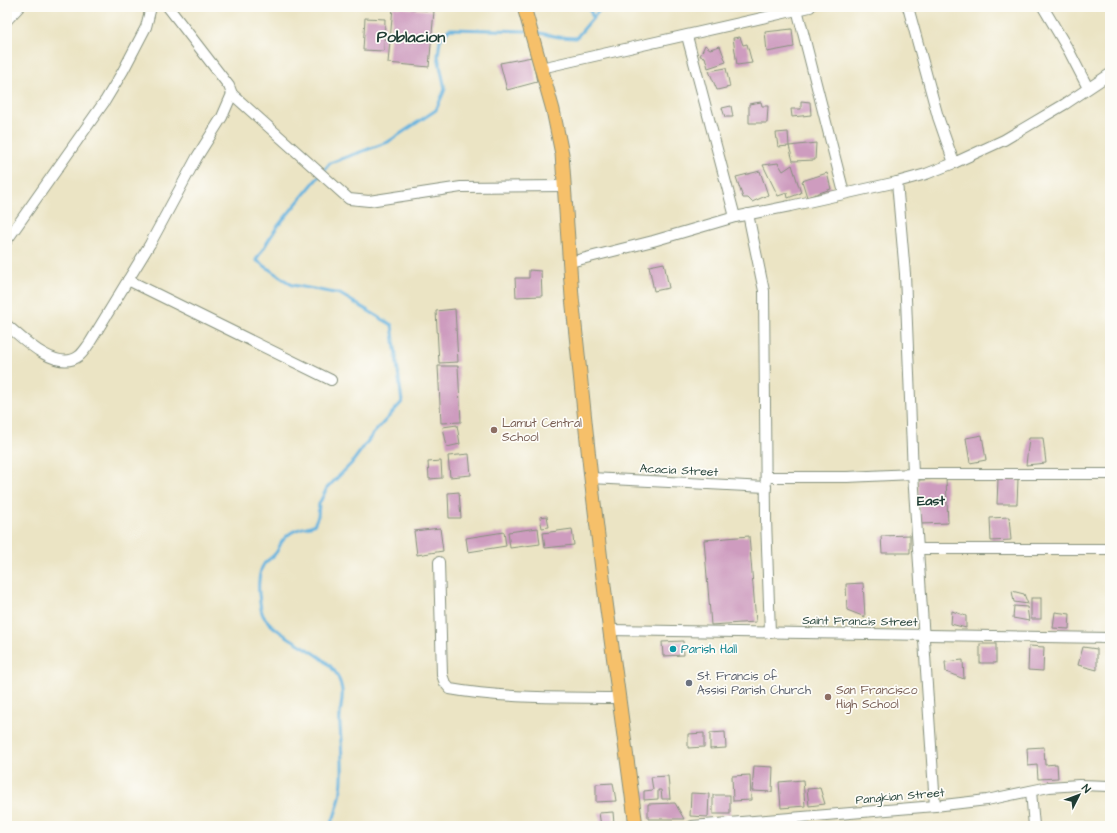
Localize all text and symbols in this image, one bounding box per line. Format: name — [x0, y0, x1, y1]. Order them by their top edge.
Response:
district label: Poblacion — [377, 26, 445, 48]
place label: Lamut Central School — [502, 415, 582, 446]
marker: Lamut Central School — [489, 425, 499, 435]
street label: Acacia Street — [639, 460, 719, 481]
district label: East — [917, 491, 945, 511]
street label: Saint Francis Street — [802, 612, 918, 631]
place label: Parish Hall — [681, 641, 737, 658]
marker: Parish Hall — [668, 644, 678, 654]
place label: St. Francis of Assisi Parish Church — [697, 668, 811, 699]
marker: St. Francis of Assisi Parish Church — [684, 678, 694, 688]
place label: San Francisco High School — [836, 682, 918, 714]
marker: San Francisco High School — [823, 692, 833, 702]
north arrow — [1059, 775, 1099, 815]
text: N — [1078, 781, 1094, 796]
street label: Pangkian Street — [855, 784, 945, 810]

